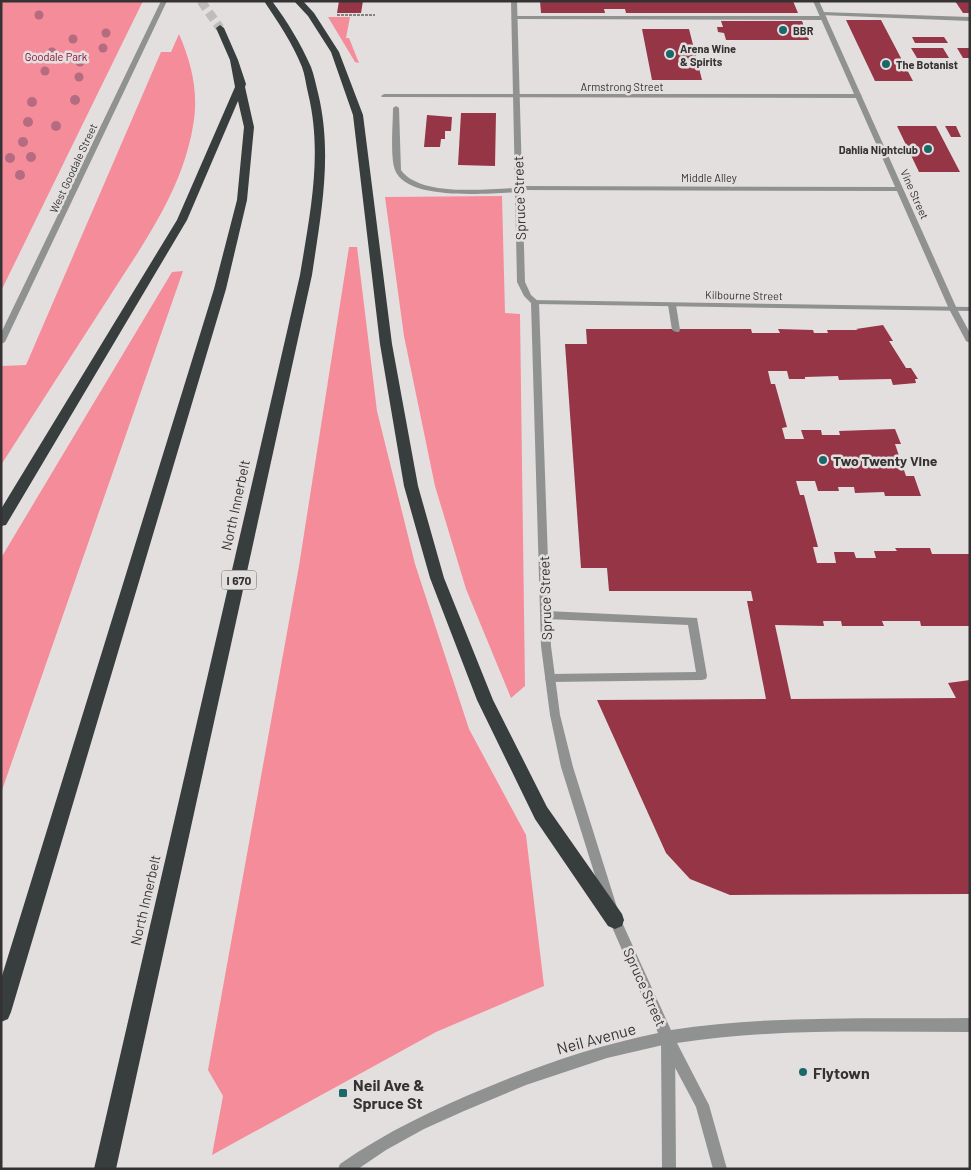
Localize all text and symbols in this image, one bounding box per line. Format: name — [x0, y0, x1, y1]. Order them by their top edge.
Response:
marker: BBR — [777, 24, 789, 36]
place label: BBR — [793, 24, 814, 37]
place label: Arena Wine & Spirits — [680, 42, 736, 68]
marker: Arena Wine & Spirits — [664, 48, 676, 60]
park label: Goodale Park — [25, 50, 88, 63]
marker: The Botanist — [880, 58, 892, 70]
place label: The Botanist — [896, 58, 958, 71]
street label: Armstrong Street — [580, 80, 664, 93]
street label: West Goodale Street — [47, 121, 99, 215]
place label: Dahlia Nightclub — [839, 143, 918, 156]
marker: Dahlia Nightclub — [922, 143, 934, 155]
street label: Spruce Street — [509, 156, 529, 240]
street label: Vine Street — [898, 167, 932, 221]
street label: Middle Alley — [681, 171, 737, 184]
street label: Kilbourne Street — [705, 288, 783, 302]
place label: Two Twenty Vine — [833, 452, 938, 469]
marker: Two Twenty Vine — [817, 454, 829, 466]
street label: North Innerbelt — [217, 458, 253, 552]
street label: Spruce Street — [535, 556, 555, 640]
road number: I 670 — [222, 570, 256, 590]
street label: North Innerbelt — [126, 853, 164, 947]
street label: Spruce Street — [620, 945, 670, 1029]
street label: Neil Avenue — [554, 1018, 638, 1058]
place label: Flytown — [813, 1063, 870, 1082]
marker: Flytown — [797, 1066, 809, 1078]
place label: Neil Ave & Spruce St — [353, 1075, 424, 1112]
marker: Neil Ave & Spruce St — [337, 1087, 349, 1099]

